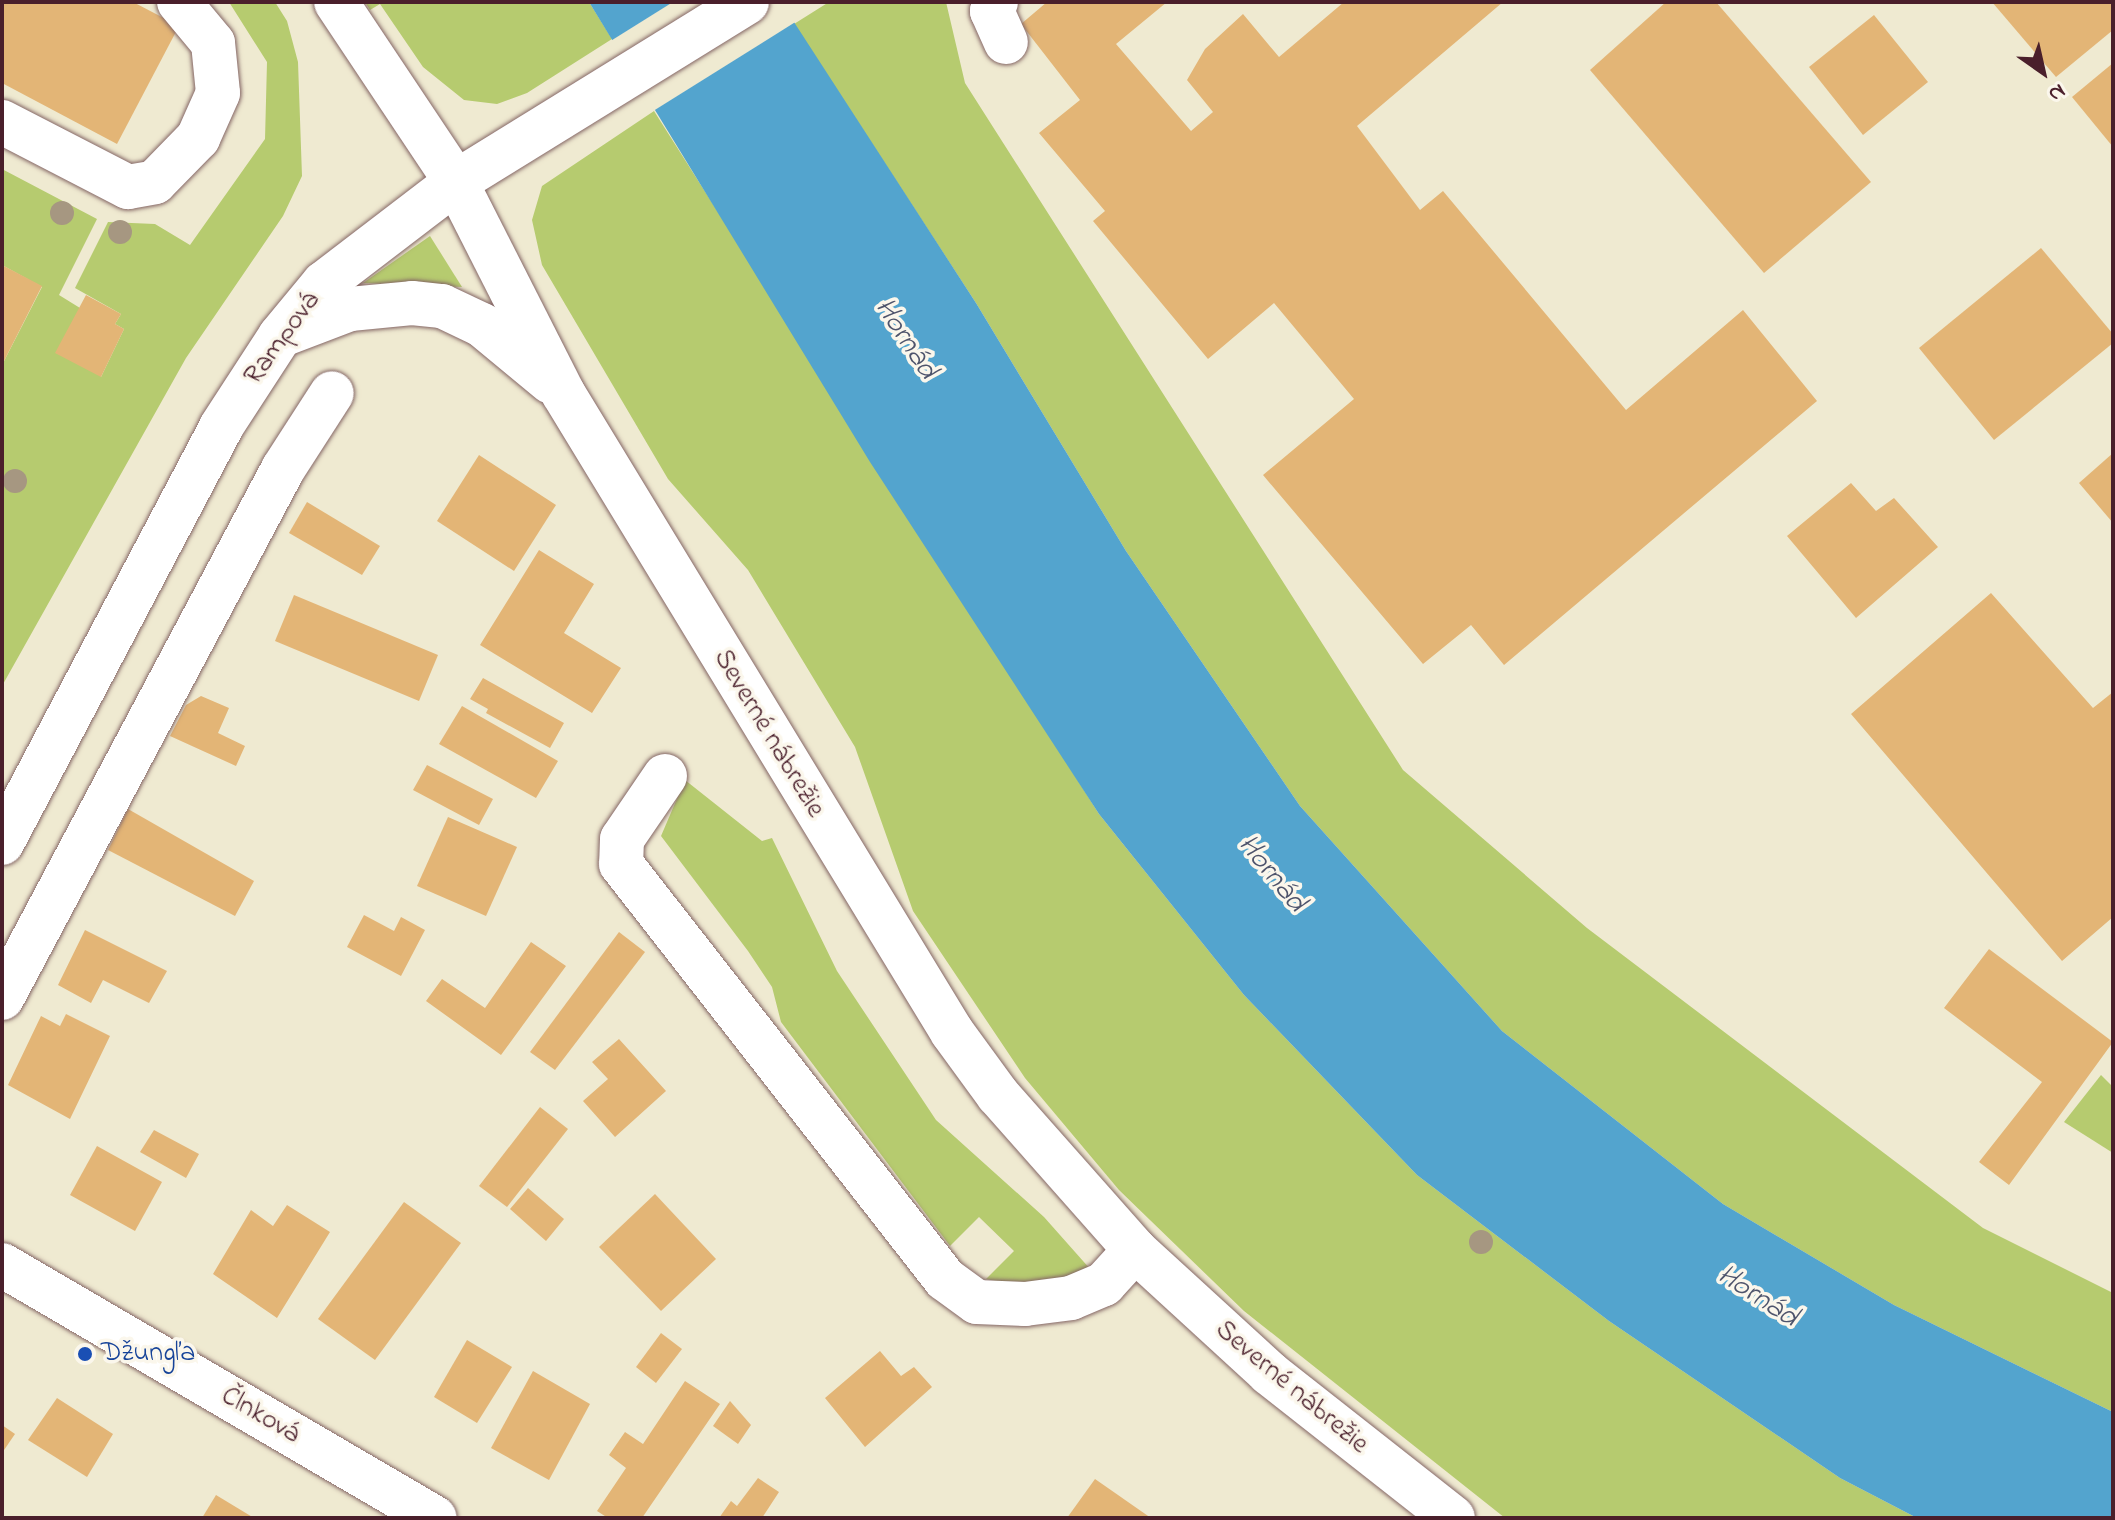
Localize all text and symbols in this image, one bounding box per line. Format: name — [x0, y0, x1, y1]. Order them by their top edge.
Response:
north arrow — [2003, 32, 2083, 112]
text: N — [2041, 74, 2072, 109]
street label: Rampová — [238, 286, 328, 392]
water label: Hornád — [866, 292, 944, 386]
street label: Severné nábrežie — [705, 644, 831, 824]
water label: Hornád — [1229, 828, 1313, 920]
water label: Hornád — [1710, 1258, 1804, 1336]
street label: Severné nábrežie — [1207, 1314, 1375, 1462]
place label: Džungľa — [101, 1337, 195, 1371]
marker: Džungľa — [76, 1345, 94, 1363]
street label: Člnková — [214, 1380, 306, 1452]

